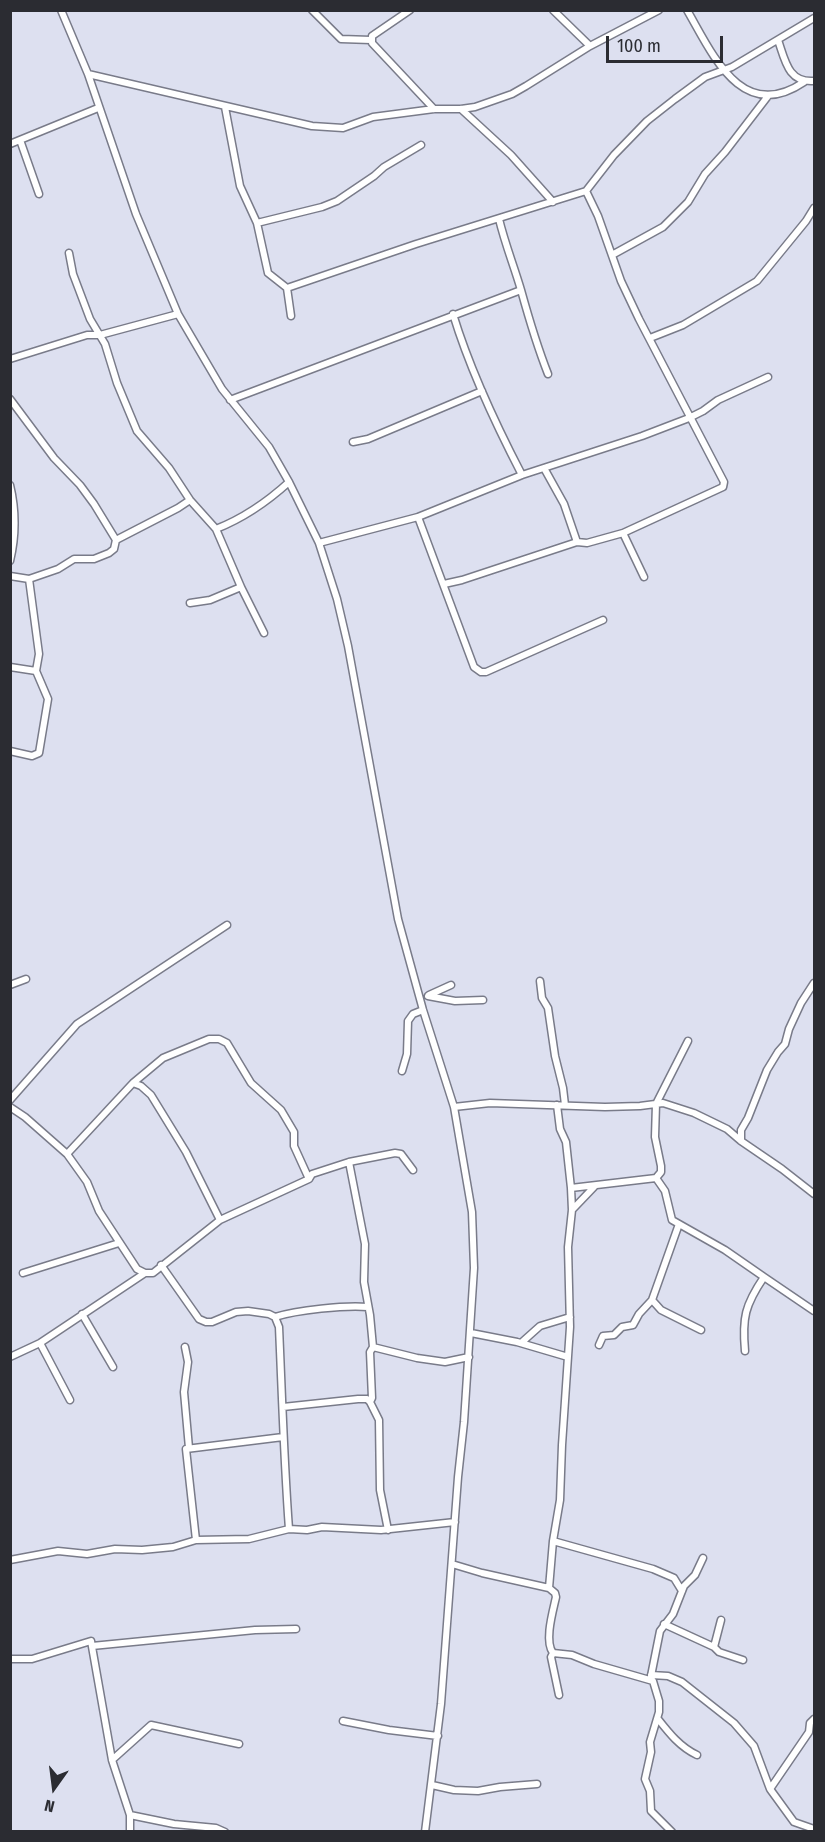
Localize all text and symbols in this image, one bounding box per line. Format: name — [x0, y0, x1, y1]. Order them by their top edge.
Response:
scale bar — [609, 24, 726, 62]
text: 100 m — [617, 35, 661, 57]
north arrow — [24, 1758, 84, 1818]
text: N — [43, 1796, 56, 1816]

